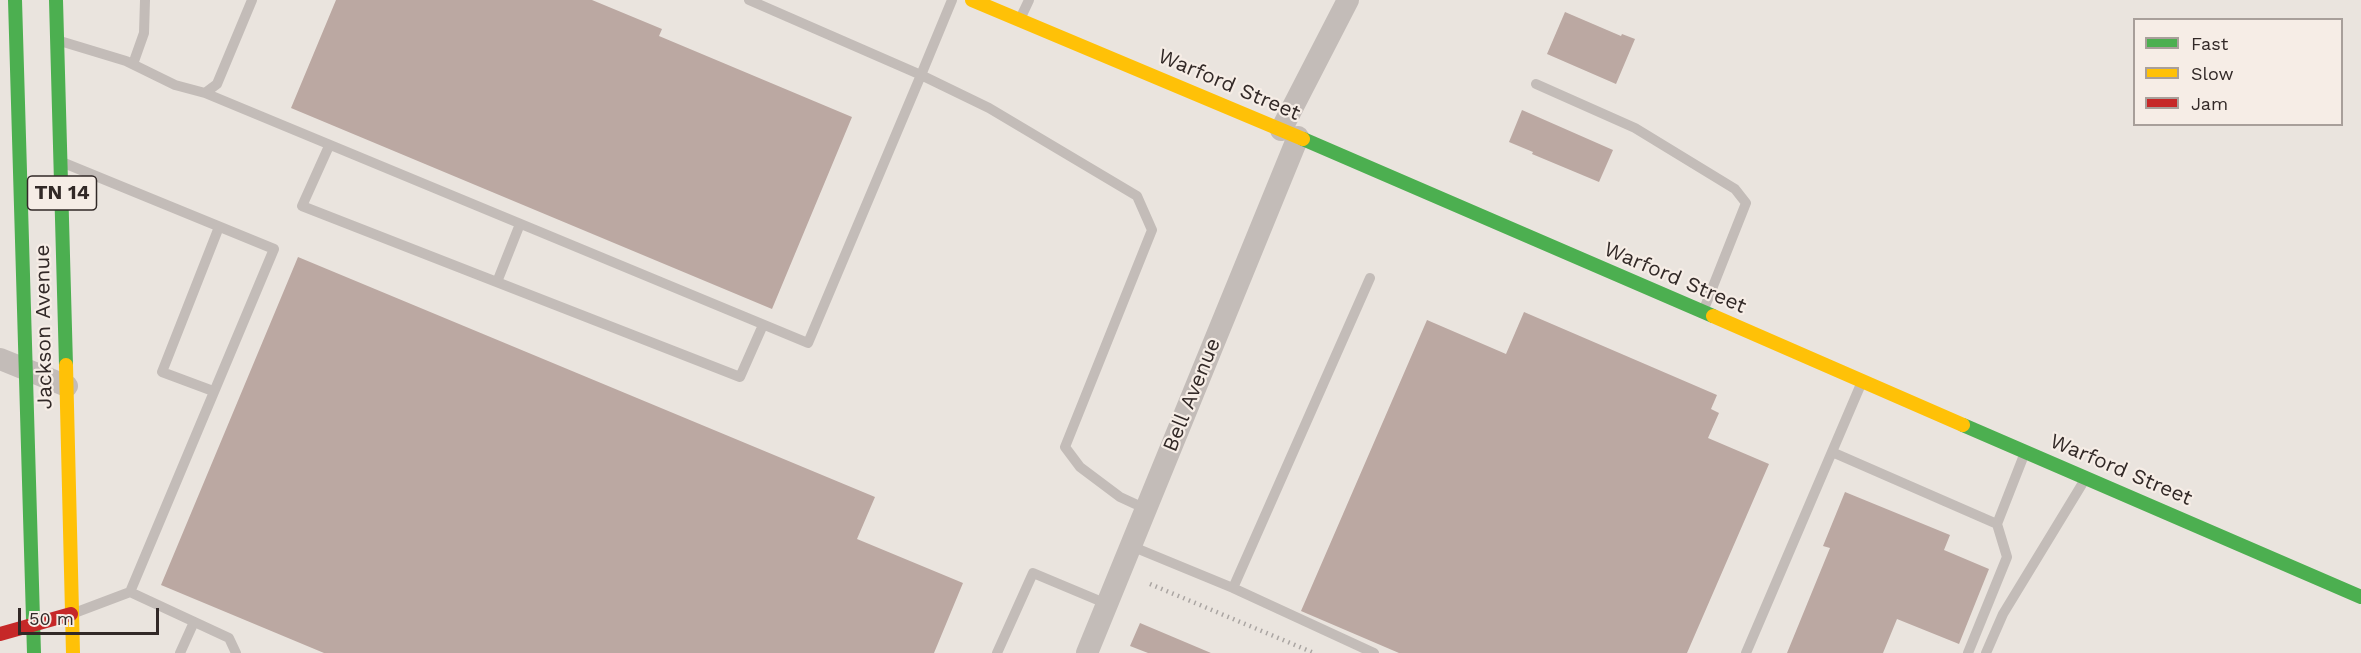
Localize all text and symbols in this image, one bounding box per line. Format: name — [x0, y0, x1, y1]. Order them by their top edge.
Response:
legend — [2133, 18, 2343, 126]
text: Fast — [2191, 33, 2228, 54]
street label: Warford Street — [1154, 44, 1304, 126]
text: Slow — [2191, 63, 2234, 84]
text: Jam — [2191, 93, 2228, 114]
road number: TN 14 — [28, 176, 97, 210]
street label: Warford Street — [1600, 237, 1750, 319]
street label: Jackson Avenue — [30, 244, 58, 410]
street label: Bell Avenue — [1158, 335, 1226, 455]
street label: Warford Street — [2046, 429, 2196, 511]
scale bar — [21, 596, 162, 634]
text: 50 m — [29, 608, 74, 629]

